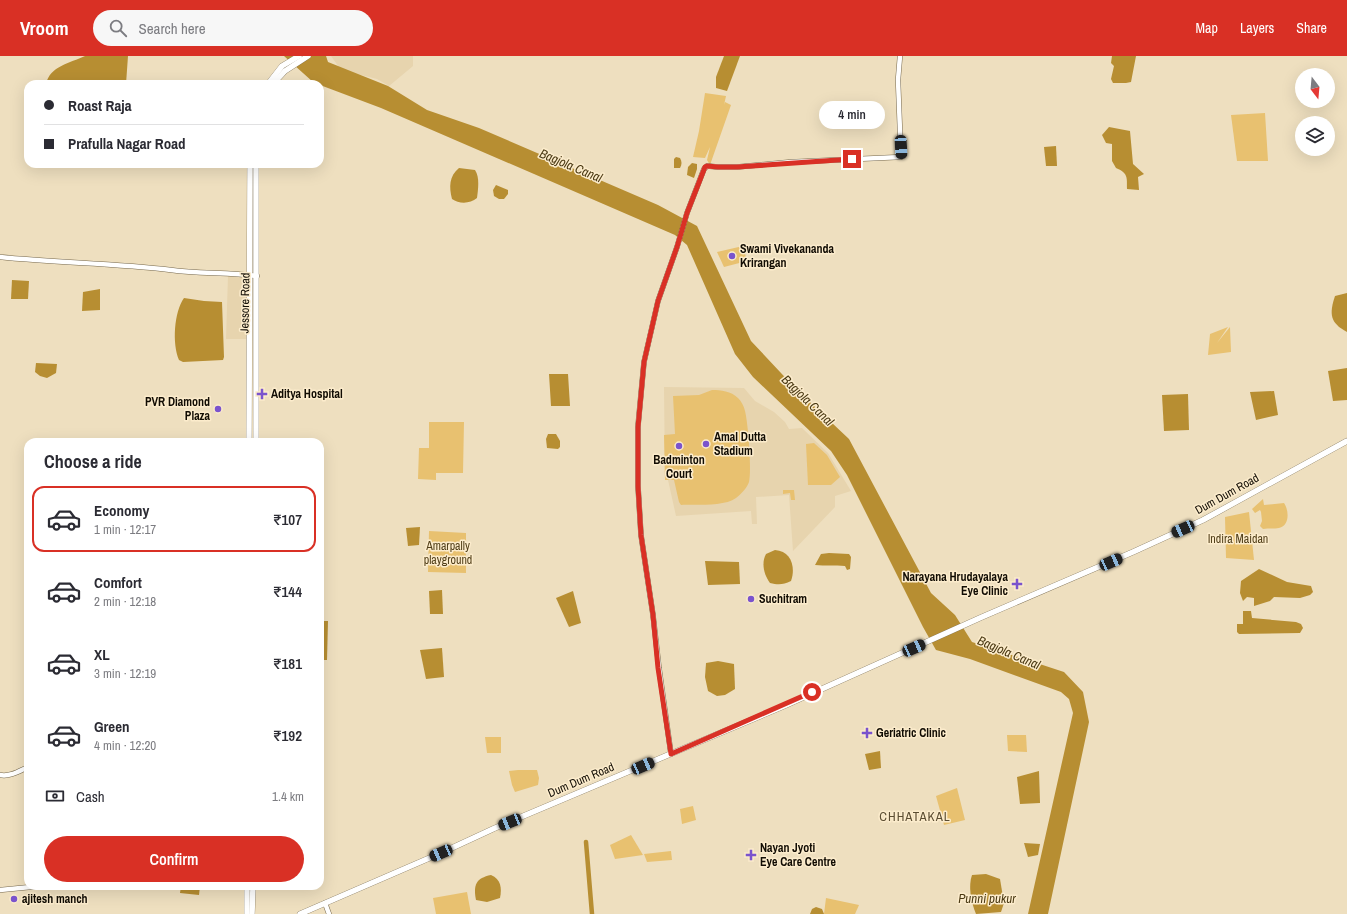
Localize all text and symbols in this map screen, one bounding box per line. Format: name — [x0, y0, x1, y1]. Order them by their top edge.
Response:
search box — [93, 10, 373, 46]
text: Vroom — [20, 15, 69, 41]
icon: search — [107, 17, 129, 39]
text: Search here — [139, 18, 206, 39]
text: Map — [1196, 19, 1218, 37]
text: Layers — [1240, 19, 1274, 37]
text: Share — [1296, 19, 1327, 37]
north arrow — [1295, 68, 1335, 108]
map controls — [1295, 68, 1335, 156]
text: Roast Raja — [68, 95, 132, 116]
callout: 4 min — [819, 101, 885, 129]
text: 4 min — [838, 106, 866, 123]
button: layers — [1295, 116, 1335, 156]
text: Prafulla Nagar Road — [68, 133, 186, 154]
car — [894, 135, 908, 159]
water label: Bagjola Canal — [537, 145, 605, 186]
route end — [843, 150, 861, 168]
place label: Swami Vivekananda Krirangan — [740, 241, 834, 271]
marker: Swami Vivekananda Krirangan — [727, 251, 737, 261]
street label: Jessore Road — [236, 273, 254, 333]
water label: Bagjola Canal — [778, 371, 838, 430]
place label: Aditya Hospital — [271, 386, 343, 402]
marker: Aditya Hospital — [256, 388, 268, 400]
place label: PVR Diamond Plaza — [145, 394, 211, 424]
marker: PVR Diamond Plaza — [213, 404, 223, 414]
place label: Amal Dutta Stadium — [714, 429, 766, 459]
marker: Amal Dutta Stadium — [701, 439, 711, 449]
marker: Badminton Court — [674, 441, 684, 451]
text: Choose a ride — [44, 449, 142, 474]
place label: Badminton Court — [653, 452, 705, 482]
street label: Dum Dum Road — [1192, 470, 1262, 518]
text: Economy — [94, 500, 149, 521]
icon: car — [46, 501, 82, 537]
text: ₹107 — [273, 509, 302, 530]
car — [1170, 519, 1196, 539]
text: 1 min · 12:17 — [94, 521, 156, 538]
park label: Indira Maidan — [1208, 531, 1268, 547]
park label: Amarpally playground — [424, 538, 472, 568]
car — [1098, 552, 1124, 572]
place label: Narayana Hrudayalaya Eye Clinic — [902, 569, 1009, 599]
text: Comfort — [94, 572, 142, 593]
icon: car — [46, 573, 82, 609]
marker: Narayana Hrudayalaya Eye Clinic — [1011, 578, 1023, 590]
text: ₹144 — [273, 581, 302, 602]
place label: Suchitram — [759, 591, 807, 607]
text: 2 min · 12:18 — [94, 593, 156, 610]
marker: Suchitram — [746, 594, 756, 604]
water label: Bagjola Canal — [975, 632, 1043, 673]
car — [901, 638, 927, 658]
text: XL — [94, 644, 110, 665]
icon: car — [46, 645, 82, 681]
text: ₹181 — [273, 653, 302, 674]
text: 3 min · 12:19 — [94, 665, 156, 682]
route start — [803, 683, 821, 701]
text: Green — [94, 716, 130, 737]
icon: car — [46, 717, 82, 753]
text: ₹192 — [273, 725, 302, 746]
place label: Geriatric Clinic — [876, 725, 947, 741]
marker: Geriatric Clinic — [861, 727, 873, 739]
text: 4 min · 12:20 — [94, 737, 156, 754]
car — [630, 756, 656, 776]
street label: Dum Dum Road — [545, 759, 617, 801]
icon: cash — [44, 785, 66, 807]
text: Cash — [76, 786, 105, 807]
text: 1.4 km — [272, 788, 304, 805]
district label: CHHATAKAL — [879, 808, 951, 825]
car — [497, 812, 523, 832]
button: Confirm — [44, 836, 304, 882]
place label: Nayan Jyoti Eye Care Centre — [760, 840, 837, 870]
car — [428, 843, 454, 863]
marker: Nayan Jyoti Eye Care Centre — [745, 849, 757, 861]
water label: Punni pukur — [958, 890, 1016, 907]
place label: ajitesh manch — [22, 891, 88, 907]
marker: ajitesh manch — [9, 894, 19, 904]

